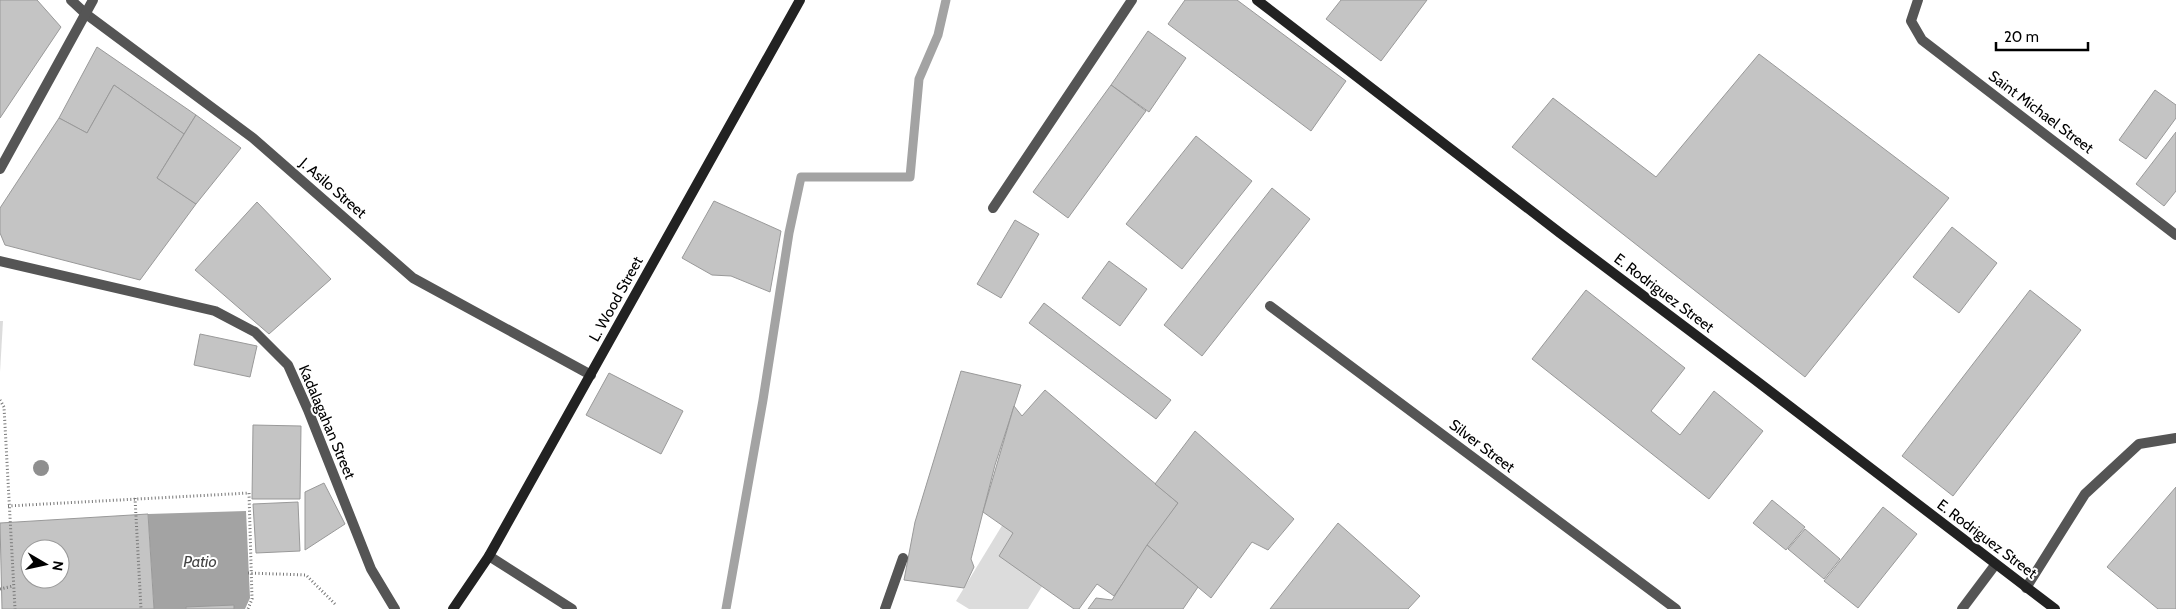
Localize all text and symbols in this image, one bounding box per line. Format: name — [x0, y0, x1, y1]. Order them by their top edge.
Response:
scale bar — [1996, 20, 2088, 52]
text: 20 m — [2004, 28, 2039, 46]
street label: Saint Michael Street — [1985, 67, 2097, 157]
street label: J. Asilo Street — [295, 153, 370, 222]
street label: E. Rodriguez Street — [1611, 250, 1717, 336]
street label: L. Wood Street — [585, 253, 647, 345]
street label: Kadalagahan Street — [295, 362, 359, 482]
street label: Silver Street — [1446, 416, 1518, 476]
street label: E. Rodriguez Street — [1934, 496, 2040, 582]
north arrow — [20, 539, 70, 589]
water label: Patio — [183, 552, 217, 571]
text: N — [48, 560, 68, 572]

